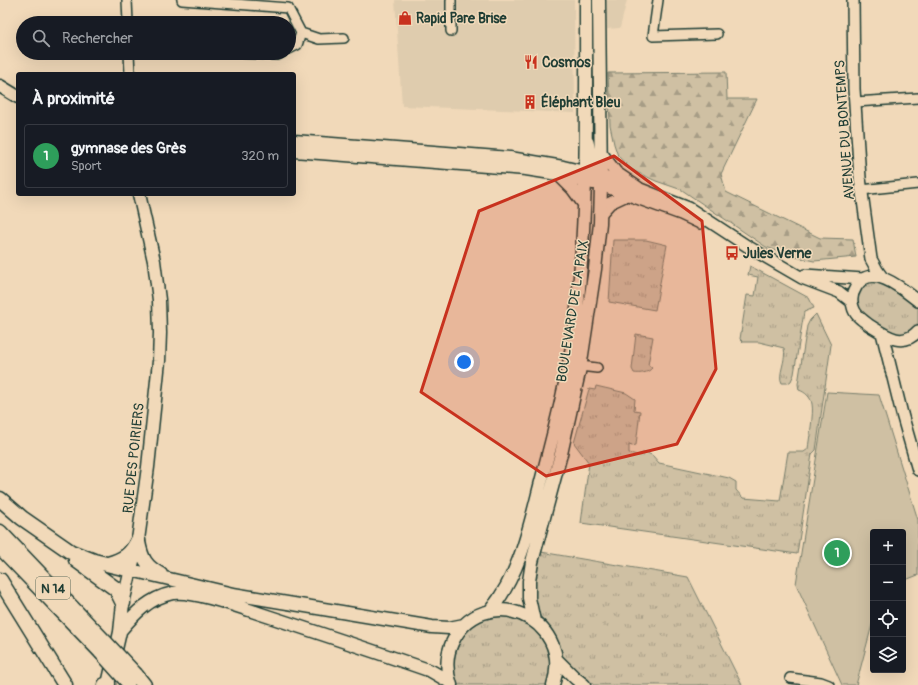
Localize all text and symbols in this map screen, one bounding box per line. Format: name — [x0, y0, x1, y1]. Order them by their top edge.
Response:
shop icon: Rapid Pare Brise — [397, 10, 413, 26]
place label: Rapid Pare Brise — [416, 10, 508, 27]
search box — [16, 16, 296, 60]
icon: search — [30, 27, 52, 49]
text: Rechercher — [62, 29, 133, 48]
restaurant icon: Cosmos — [523, 54, 539, 70]
place label: Cosmos — [542, 54, 591, 71]
street label: AVENUE DU BONTEMPS — [831, 59, 858, 201]
text: À proximité — [32, 88, 115, 109]
place label: Éléphant Bleu — [541, 93, 621, 111]
building icon: Éléphant Bleu — [522, 94, 538, 110]
text: gymnase des Grès — [71, 139, 186, 158]
text: 1 — [43, 148, 49, 164]
text: 320 m — [241, 148, 279, 164]
text: Sport — [71, 158, 102, 174]
street label: BOULEVARD DE LA PAIX — [553, 239, 592, 383]
bus stop icon: Jules Verne — [724, 245, 740, 261]
place label: Jules Verne — [743, 245, 812, 262]
your location — [454, 352, 474, 372]
street label: RUE DES POIRIERS — [119, 402, 148, 514]
map controls — [870, 529, 906, 673]
button: + — [870, 529, 906, 565]
pin: 1 — [824, 538, 850, 568]
button: − — [870, 565, 906, 601]
road number: N 14 — [36, 577, 70, 599]
button: locate — [870, 601, 906, 637]
button: layers — [870, 637, 906, 673]

